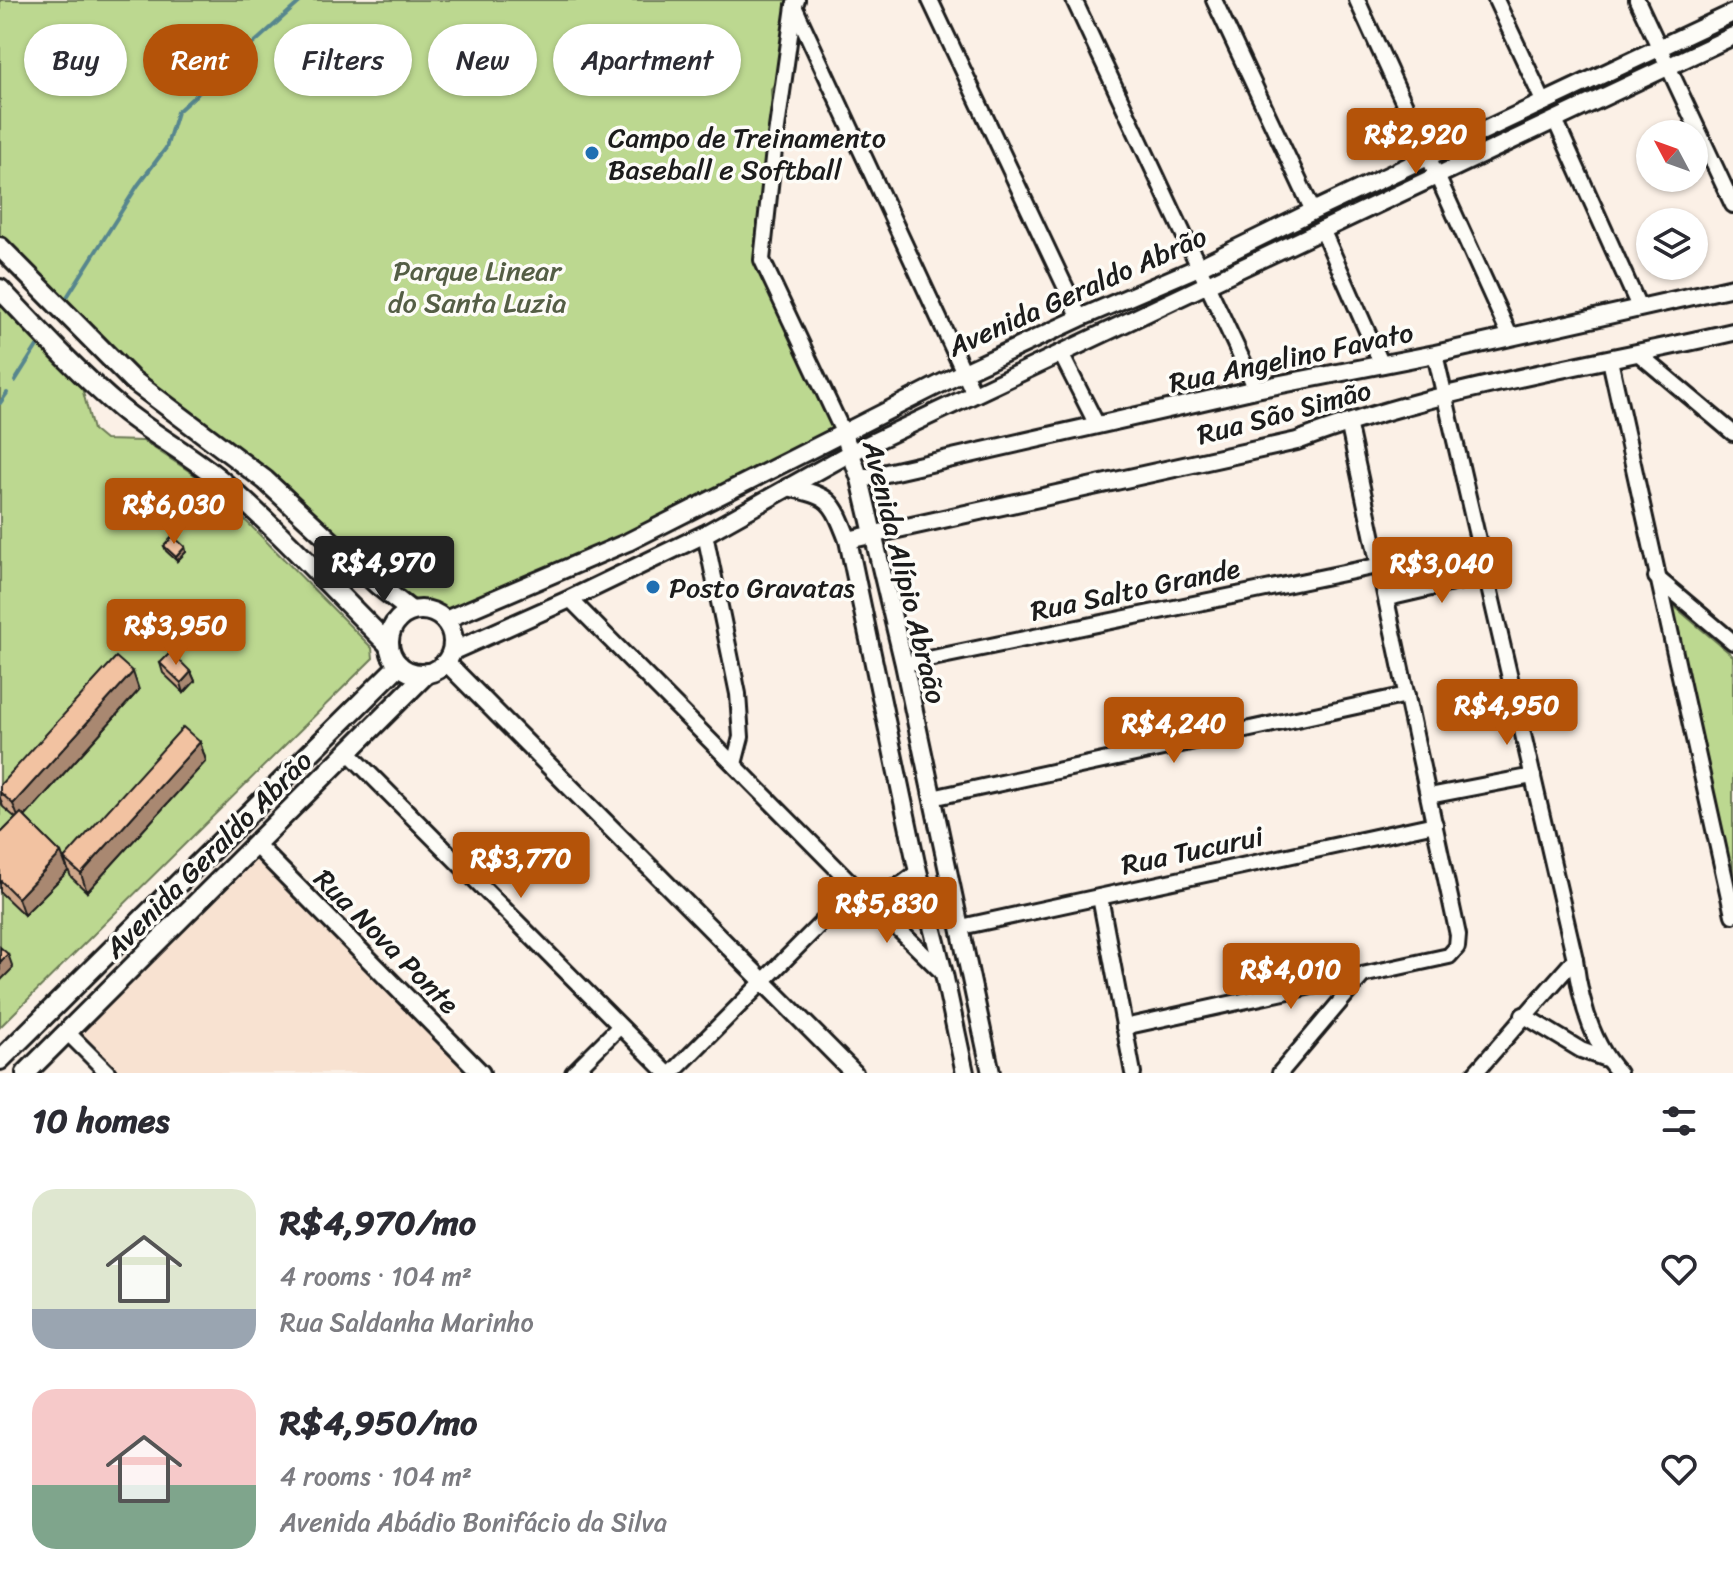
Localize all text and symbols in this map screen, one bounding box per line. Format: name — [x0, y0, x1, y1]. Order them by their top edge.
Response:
chip: Buy — [24, 24, 127, 96]
chip: Rent — [143, 24, 258, 96]
chip: Filters — [274, 24, 412, 96]
chip: New — [428, 24, 537, 96]
chip: Apartment — [553, 24, 741, 96]
pin: R$2,920 — [1342, 108, 1490, 176]
text: R$2,920 — [1365, 111, 1467, 157]
place label: Campo de Treinamento Baseball e Softball — [608, 113, 886, 194]
north arrow — [1636, 120, 1708, 192]
map controls — [1636, 120, 1708, 280]
marker: Campo de Treinamento Baseball e Softball — [583, 144, 601, 162]
button: layers — [1636, 208, 1708, 280]
street label: Avenida Geraldo Abrão — [939, 212, 1215, 371]
park label: Parque Linear do Santa Luzia — [388, 246, 566, 327]
street label: Rua Angelino Favato — [1164, 308, 1418, 407]
street label: Rua São Simão — [1192, 366, 1377, 459]
street label: Avenida Alípio Abraão — [848, 434, 961, 709]
pin: R$6,030 — [100, 478, 248, 546]
text: R$6,030 — [123, 481, 225, 527]
pin: R$4,970 — [310, 536, 458, 604]
pin: R$3,040 — [1368, 537, 1516, 605]
text: R$4,970 — [332, 539, 436, 585]
text: R$3,040 — [1390, 540, 1494, 586]
street label: Rua Salto Grande — [1026, 543, 1244, 636]
place label: Posto Gravatas — [669, 563, 855, 612]
marker: Posto Gravatas — [644, 578, 662, 596]
pin: R$3,950 — [102, 599, 250, 667]
text: R$3,950 — [125, 602, 227, 648]
pin: R$4,950 — [1433, 679, 1581, 747]
text: R$4,950 — [1455, 682, 1559, 728]
pin: R$4,240 — [1100, 697, 1248, 765]
text: R$4,240 — [1122, 700, 1226, 746]
street label: Avenida Geraldo Abrão — [92, 738, 324, 971]
street label: Rua Tucurui — [1117, 811, 1269, 889]
pin: R$3,770 — [447, 832, 595, 900]
text: R$3,770 — [471, 835, 571, 881]
street label: Rua Nova Ponte — [302, 856, 472, 1026]
pin: R$5,830 — [813, 877, 961, 945]
text: R$5,830 — [836, 880, 938, 926]
pin: R$4,010 — [1217, 943, 1365, 1011]
text: R$4,010 — [1241, 946, 1341, 992]
text: 10 homes — [32, 1091, 170, 1151]
icon: filters — [1657, 1099, 1701, 1143]
text: R$4,970/mo — [280, 1193, 476, 1253]
icon: home — [96, 1221, 192, 1317]
icon: heart — [1657, 1247, 1701, 1291]
text: 4 rooms · 104 m² — [280, 1253, 472, 1299]
text: Rua Saldanha Marinho — [280, 1299, 534, 1345]
text: R$4,950/mo — [280, 1393, 477, 1453]
icon: home — [96, 1421, 192, 1517]
icon: heart — [1657, 1447, 1701, 1491]
text: 4 rooms · 104 m² — [280, 1453, 472, 1499]
text: Avenida Abádio Bonifácio da Silva — [280, 1499, 667, 1545]

